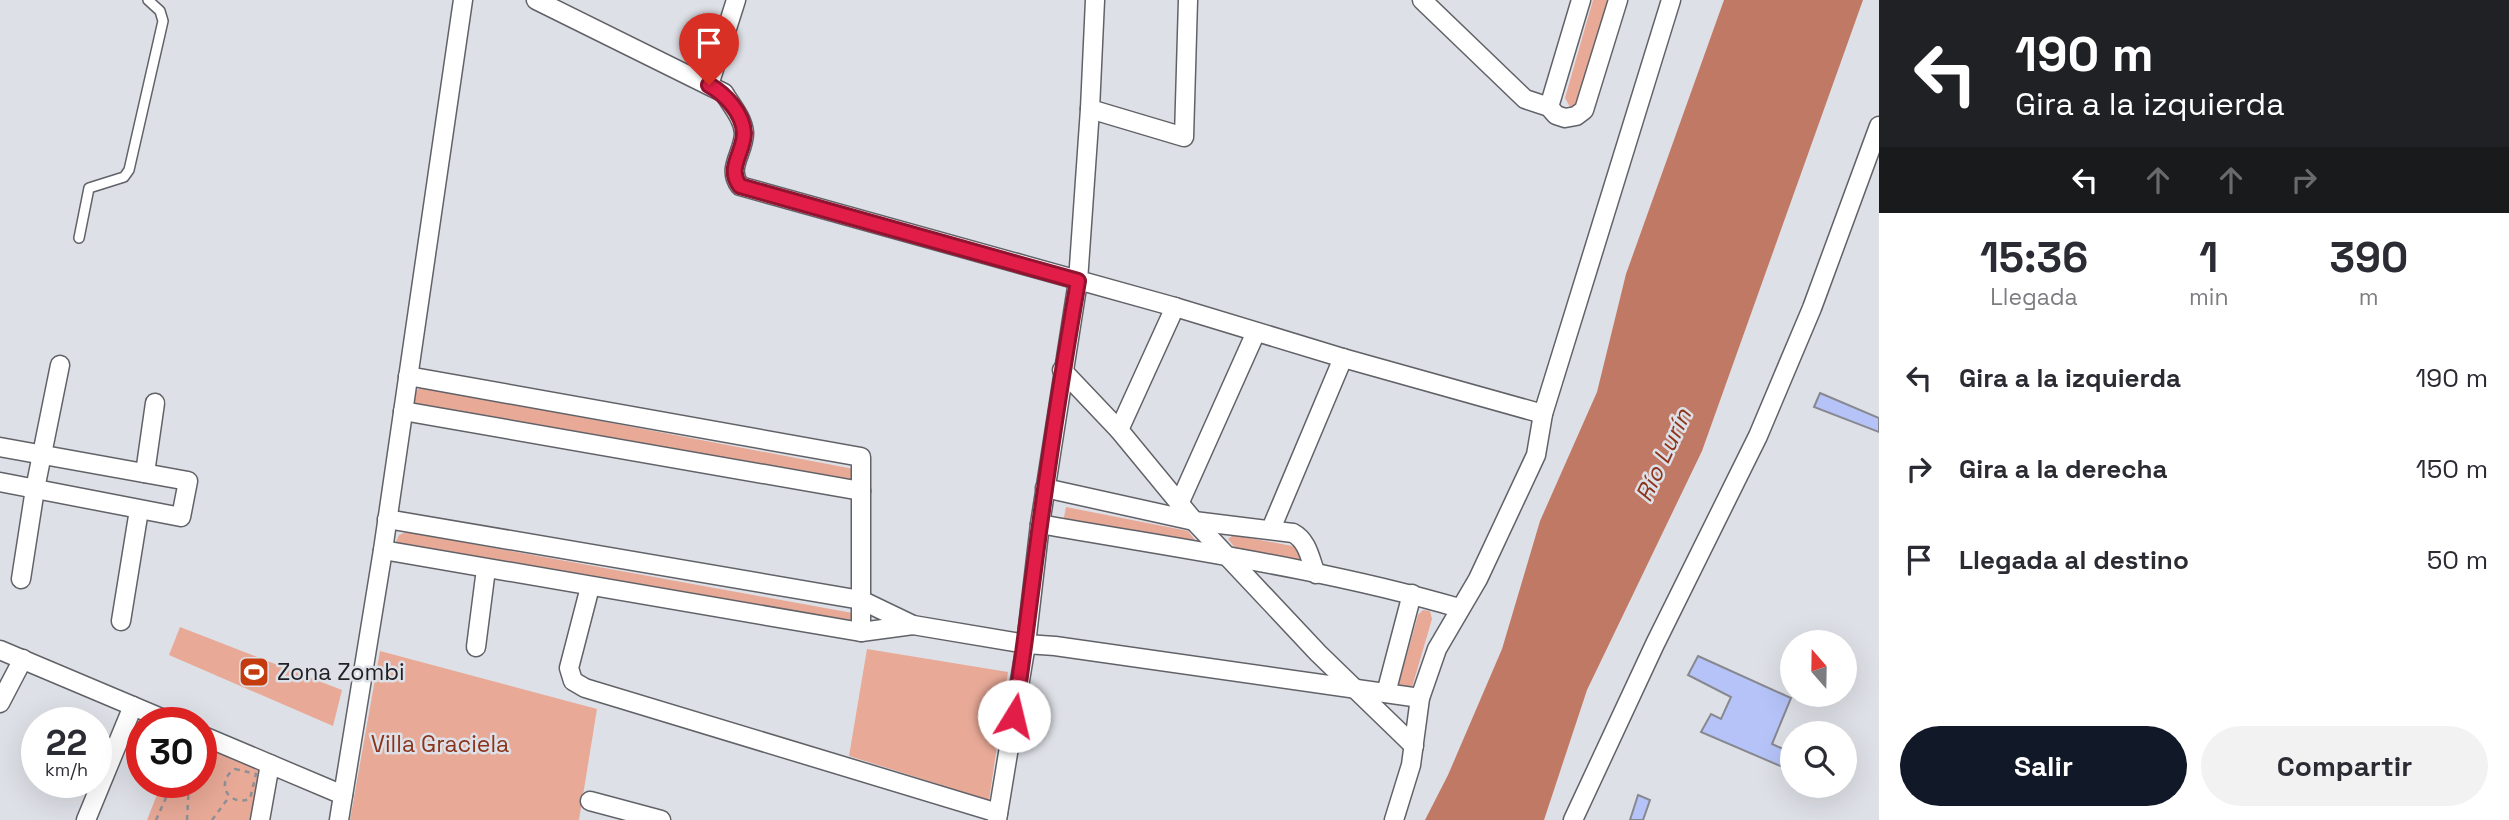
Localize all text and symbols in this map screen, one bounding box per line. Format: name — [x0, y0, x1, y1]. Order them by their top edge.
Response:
pin — [679, 13, 739, 85]
text: 190 m — [2015, 23, 2153, 85]
icon: arrive — [690, 24, 728, 62]
icon: left — [1900, 28, 1991, 119]
text: Gira a la izquierda — [2015, 84, 2285, 124]
icon: left — [2066, 161, 2104, 199]
icon: ahead — [2139, 161, 2177, 199]
icon: ahead — [2212, 161, 2250, 199]
icon: right — [2285, 161, 2323, 199]
text: 15:36 — [1980, 231, 2088, 284]
text: 1 — [2199, 231, 2218, 284]
text: 390 — [2329, 231, 2408, 284]
text: Llegada — [1990, 282, 2078, 312]
text: min — [2189, 282, 2229, 312]
text: m — [2359, 282, 2379, 312]
icon: left — [1900, 359, 1938, 397]
text: Gira a la izquierda — [1959, 361, 2181, 395]
text: 190 m — [2416, 361, 2488, 395]
water label: Río Lurín — [1628, 402, 1699, 507]
icon: right — [1900, 450, 1938, 488]
text: Gira a la derecha — [1959, 452, 2168, 486]
text: 150 m — [2416, 452, 2488, 486]
icon: arrive — [1900, 541, 1938, 579]
text: Llegada al destino — [1959, 543, 2189, 577]
text: 50 m — [2427, 543, 2488, 577]
north arrow — [1780, 630, 1857, 707]
map controls — [1780, 630, 1857, 798]
sports icon: Zona Zombi — [237, 655, 271, 689]
place label: Zona Zombi — [277, 657, 405, 687]
position arrow — [977, 679, 1051, 753]
speed limit sign: 30 — [126, 707, 217, 798]
text: 22 — [46, 721, 87, 765]
button: search — [1780, 721, 1857, 798]
button: Salir — [1900, 726, 2187, 806]
button: Compartir — [2201, 726, 2488, 806]
park label: Villa Graciela — [371, 729, 509, 759]
text: km/h — [45, 758, 88, 781]

